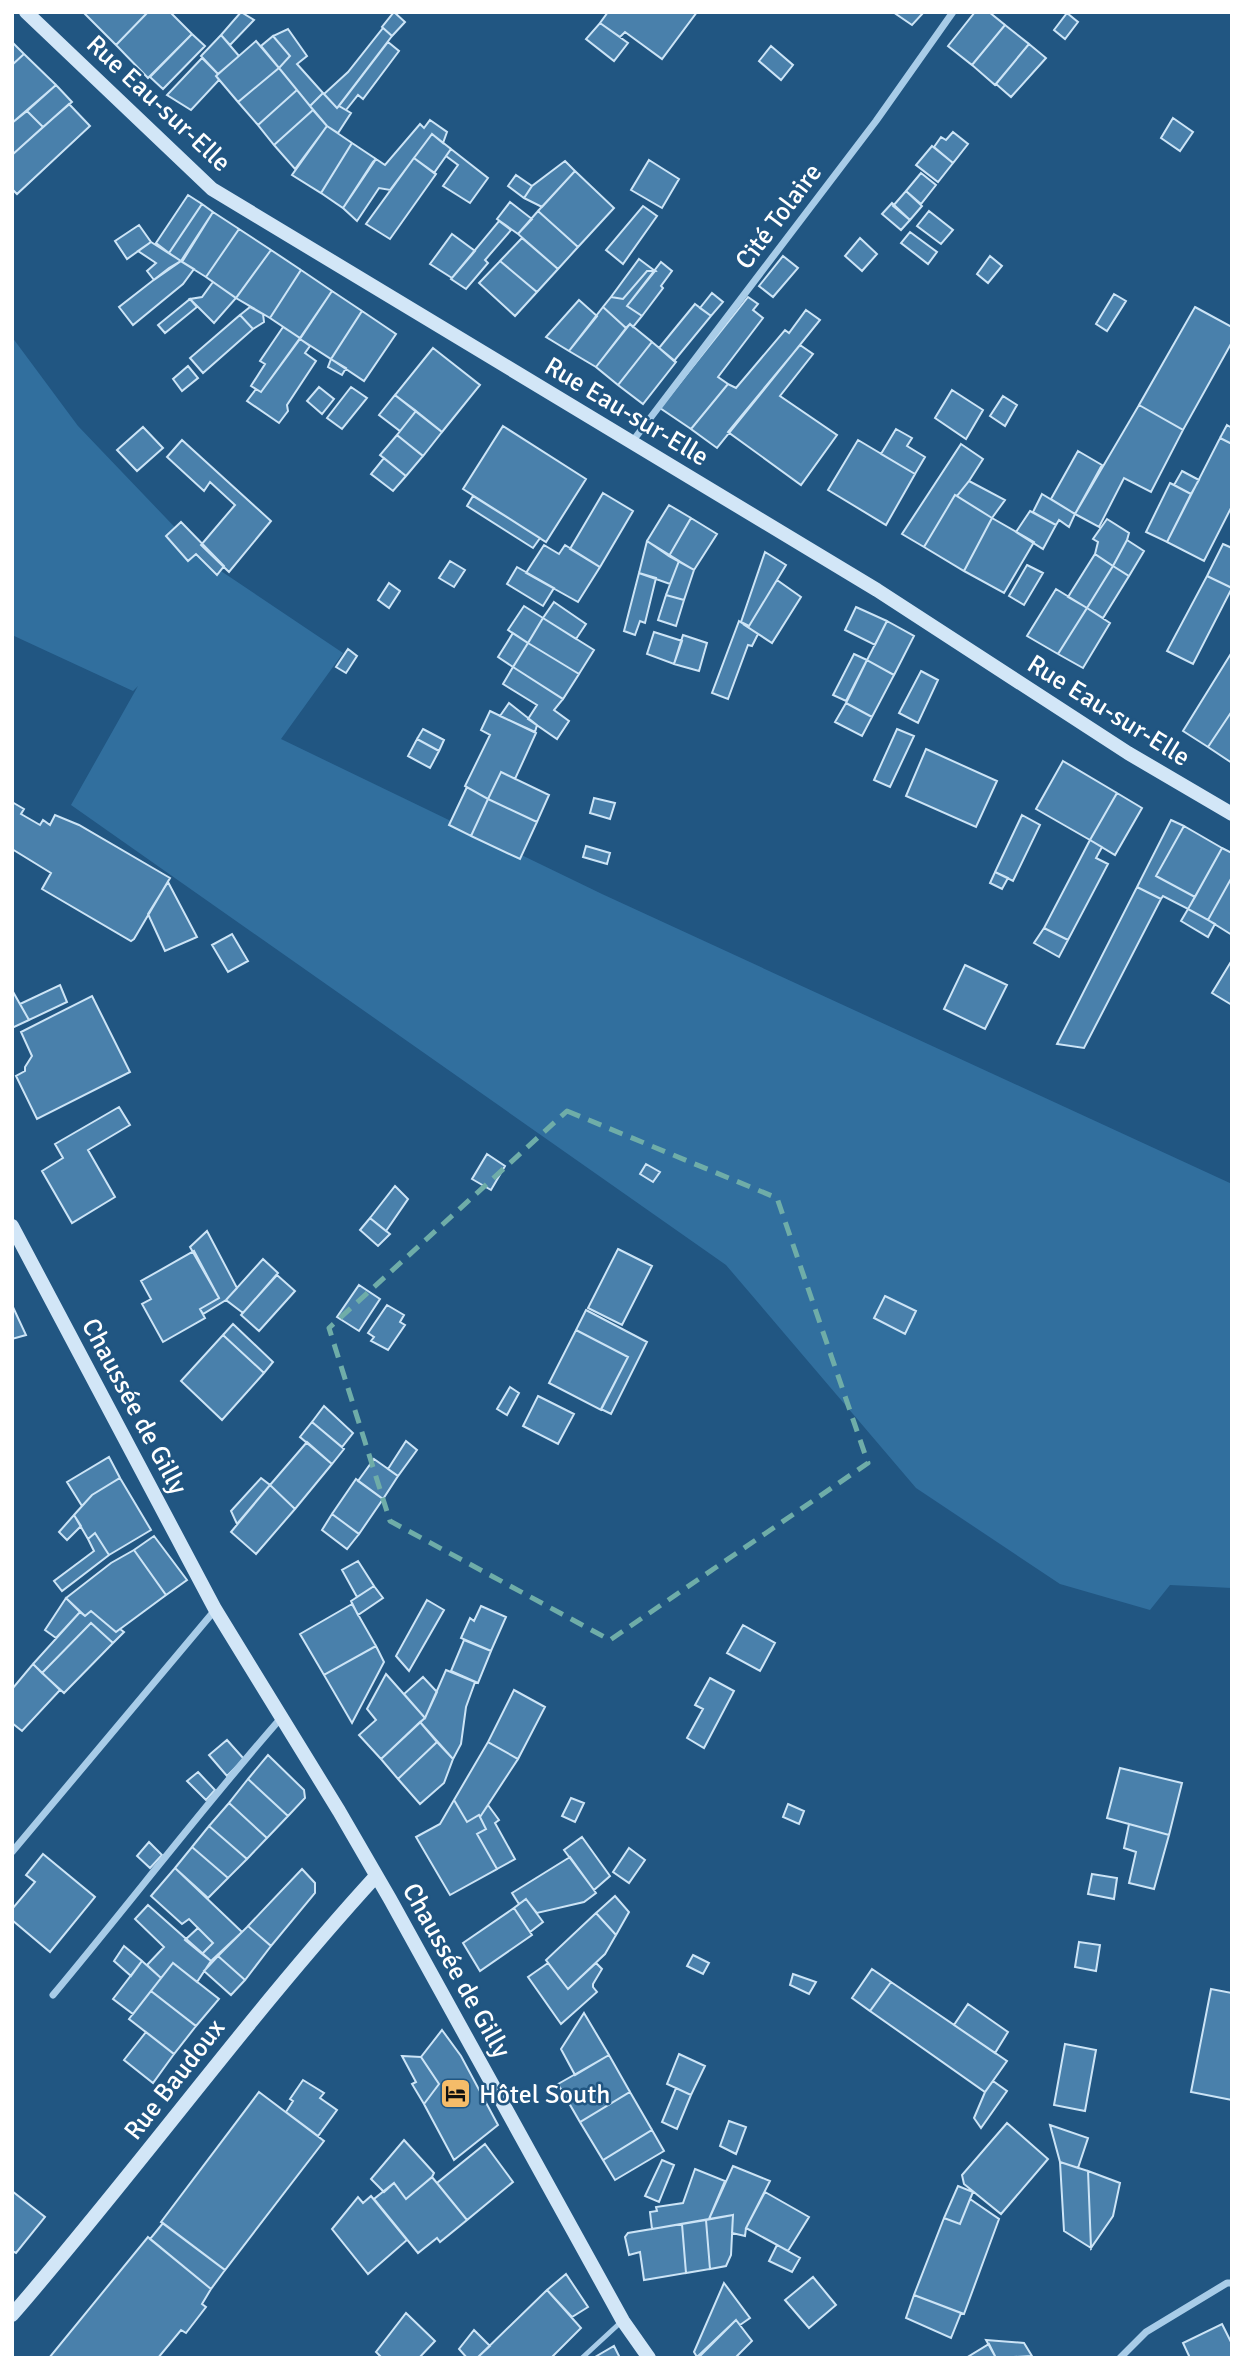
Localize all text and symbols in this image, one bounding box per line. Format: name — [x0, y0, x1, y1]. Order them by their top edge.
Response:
street label: Rue Eau-sur-Elle — [79, 29, 237, 179]
street label: Cité Tolaire — [729, 157, 829, 276]
street label: Rue Eau-sur-Elle — [539, 350, 714, 473]
street label: Rue Eau-sur-Elle — [1021, 648, 1196, 774]
street label: Chaussée de Gilly — [74, 1313, 194, 1500]
street label: Chaussée de Gilly — [395, 1878, 517, 2063]
street label: Rue Baudoux — [118, 2013, 232, 2146]
hotel icon: Hôtel South — [439, 2077, 473, 2111]
place label: Hôtel South — [479, 2079, 611, 2111]

